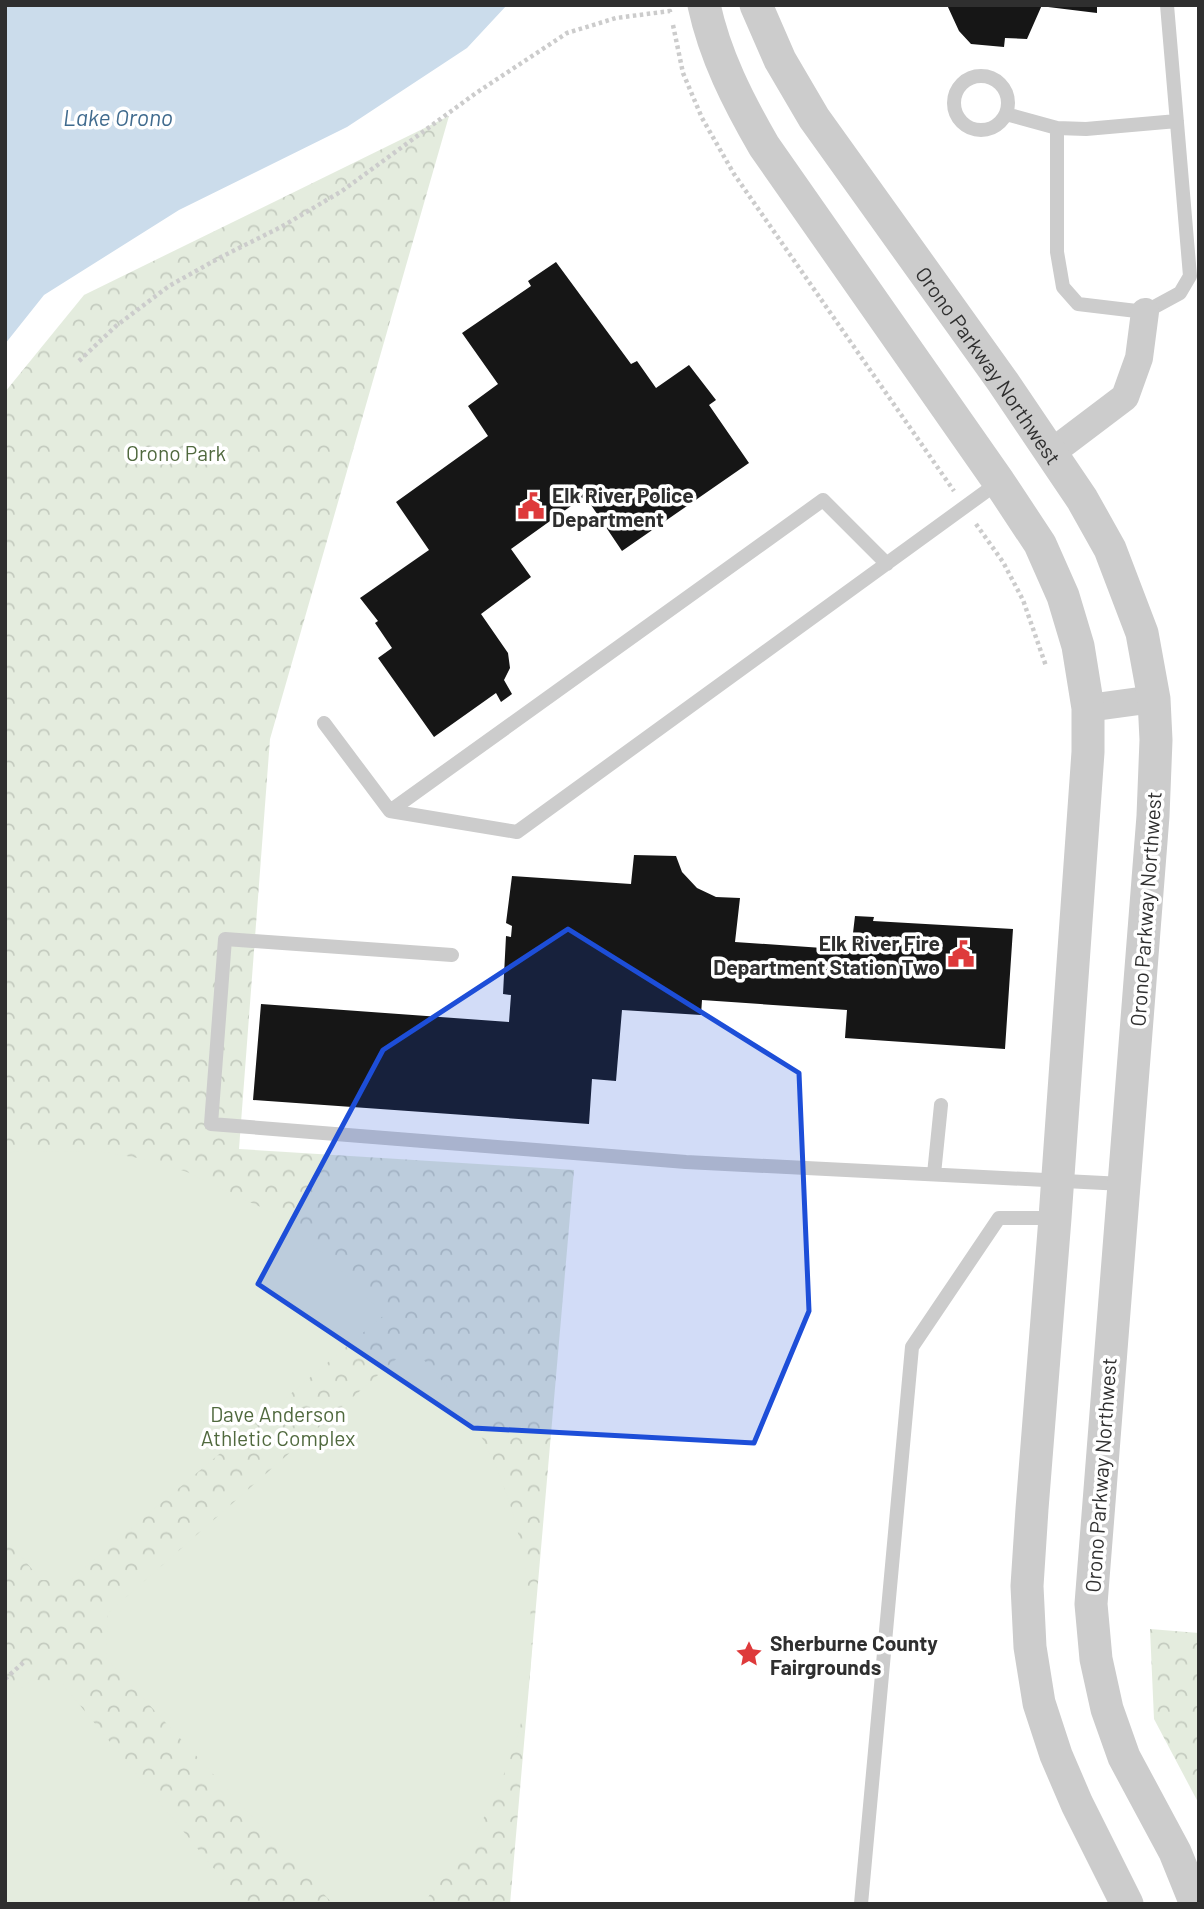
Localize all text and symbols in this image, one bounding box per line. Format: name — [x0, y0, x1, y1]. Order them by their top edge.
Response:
water label: Lake Orono — [63, 103, 173, 131]
street label: Orono Parkway Northwest — [912, 261, 1067, 468]
park label: Orono Park — [126, 440, 226, 465]
place label: Elk River Police Department — [552, 482, 694, 531]
public building icon: Elk River Police Department — [516, 491, 546, 521]
street label: Orono Parkway Northwest — [1124, 791, 1166, 1027]
place label: Elk River Fire Department Station Two — [713, 930, 940, 979]
public building icon: Elk River Fire Department Station Two — [946, 939, 976, 969]
street label: Orono Parkway Northwest — [1079, 1357, 1121, 1593]
park label: Dave Anderson Athletic Complex — [201, 1401, 355, 1450]
place label: Sherburne County Fairgrounds — [770, 1630, 938, 1679]
place icon: Sherburne County Fairgrounds — [734, 1639, 764, 1669]

